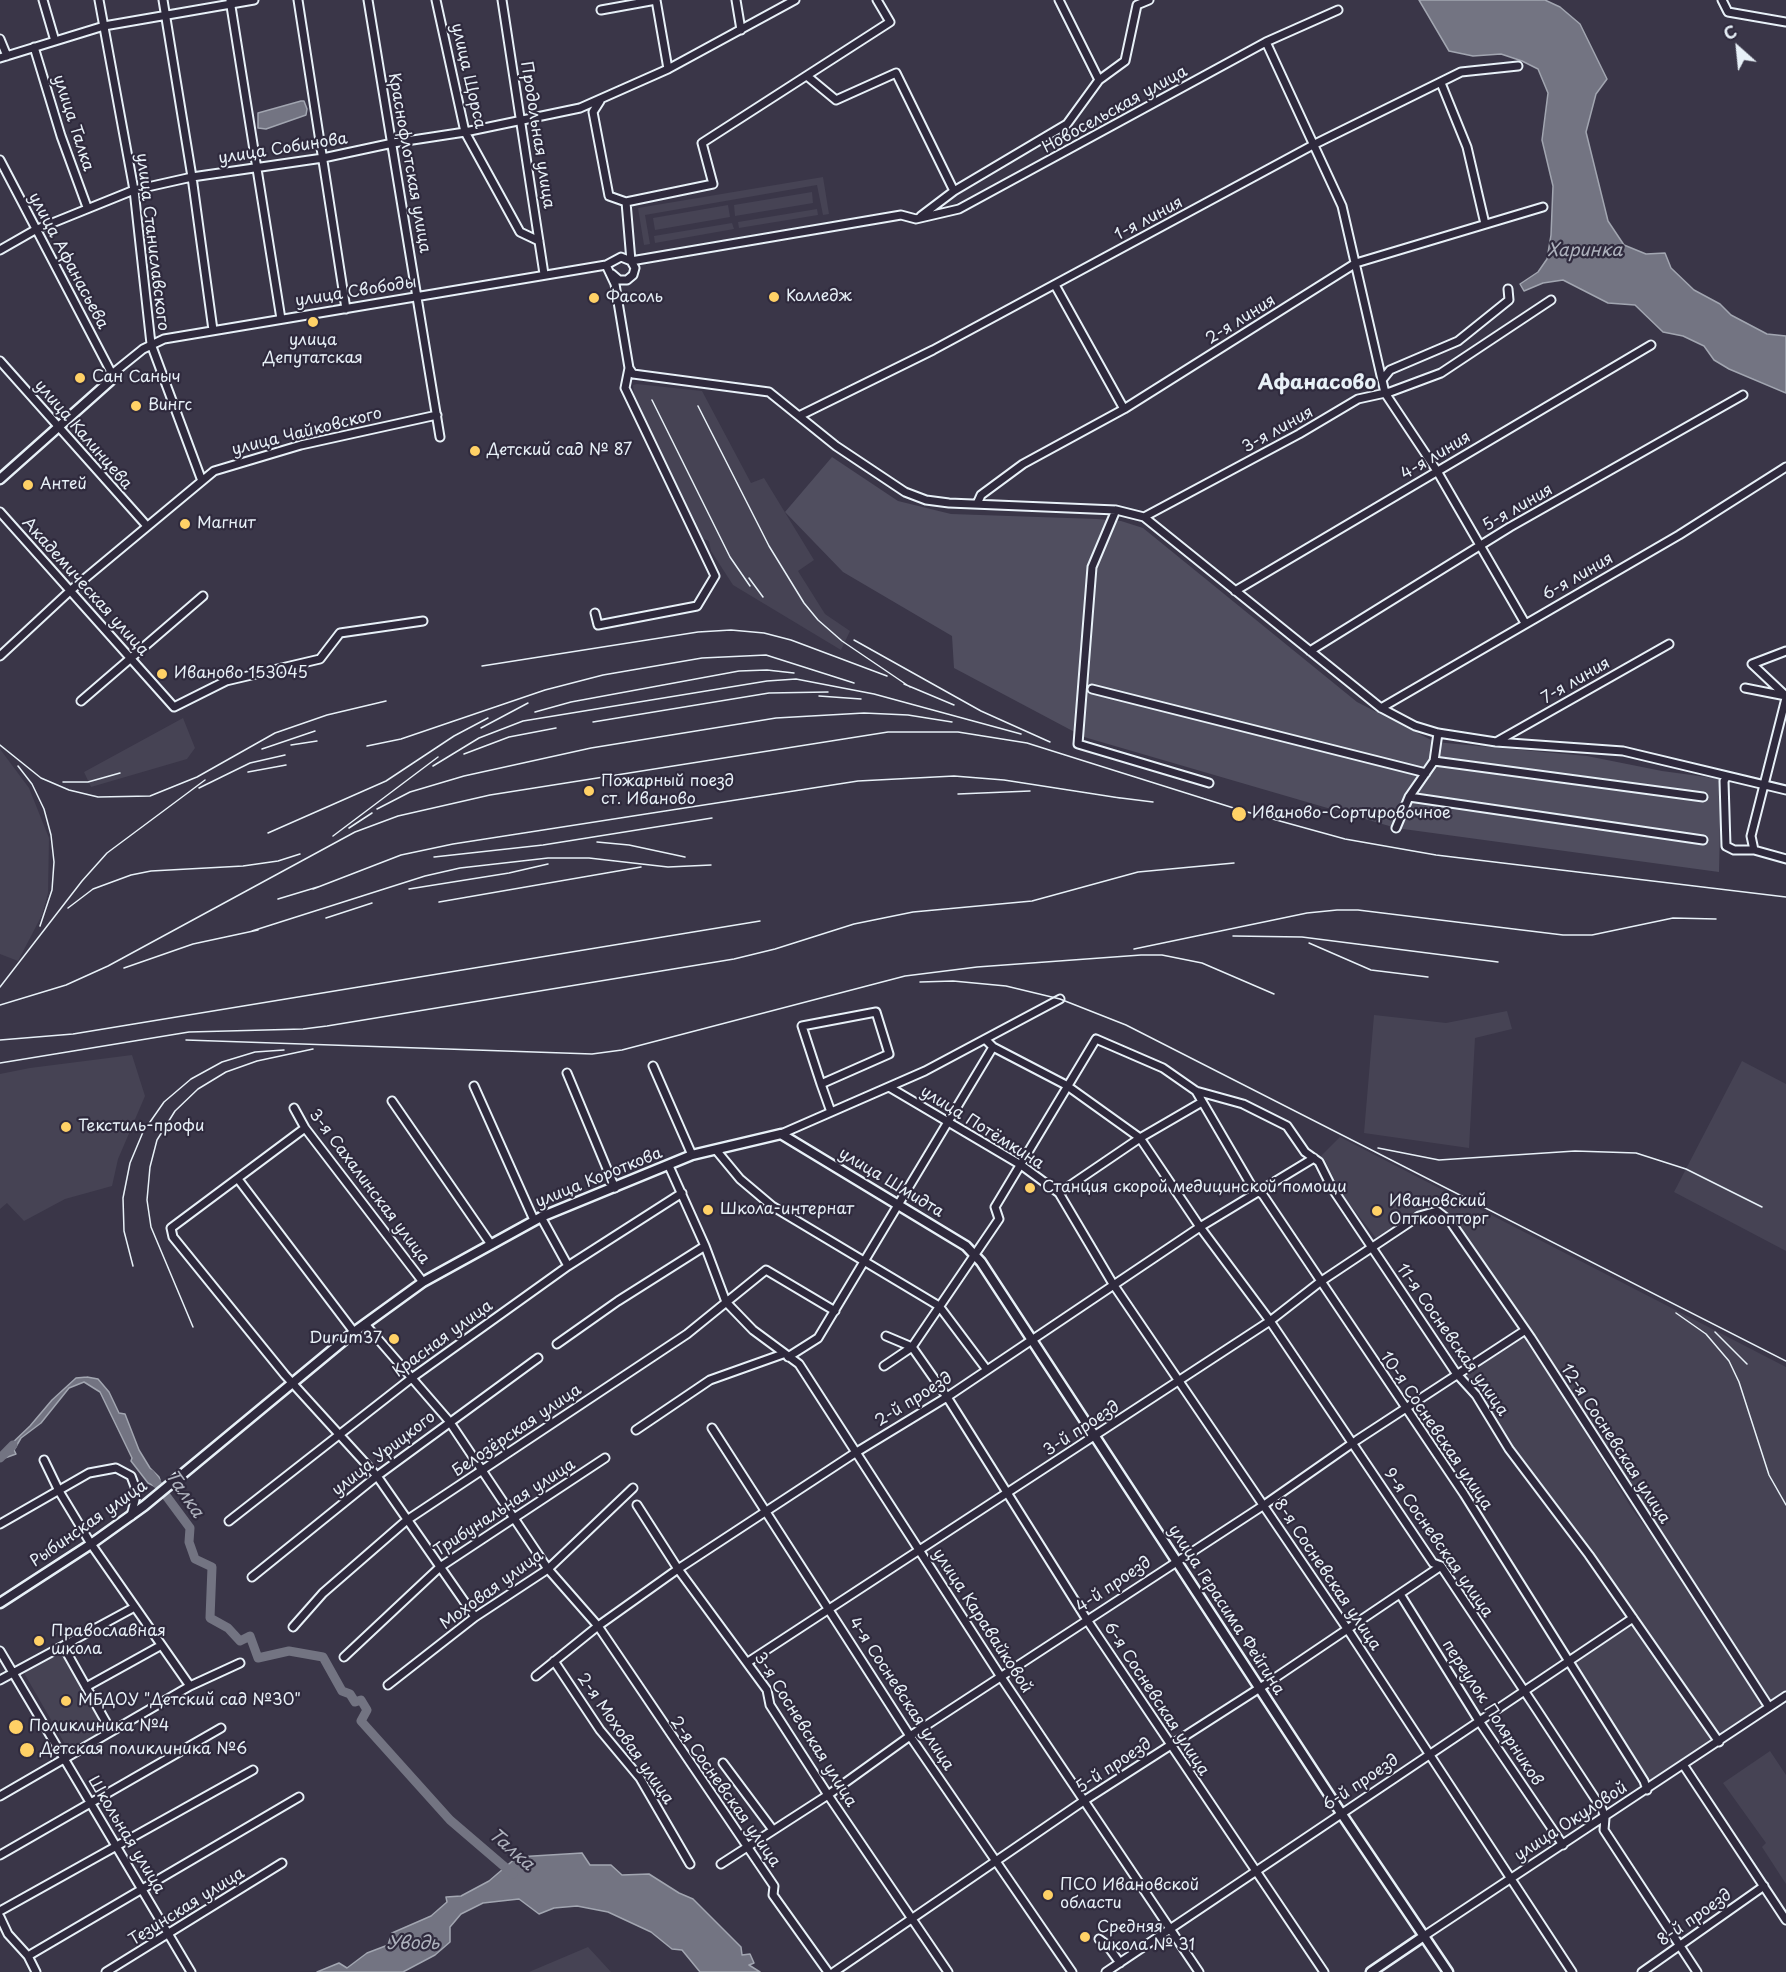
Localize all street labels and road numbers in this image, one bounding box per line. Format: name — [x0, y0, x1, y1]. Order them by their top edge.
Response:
street label: улица Щорса — [447, 21, 489, 131]
street label: Продольная улица — [516, 60, 558, 210]
street label: Новосельская улица — [1039, 62, 1191, 158]
street label: Краснофлотская улица — [384, 71, 434, 255]
street label: улица Талка — [48, 72, 98, 174]
street label: улица Собинова — [217, 129, 349, 169]
street label: улица Станиславского — [132, 152, 172, 332]
street label: улица Афанасьева — [24, 189, 112, 333]
street label: 1-я линия — [1112, 193, 1186, 245]
street label: улица Свободы — [294, 273, 418, 311]
street label: 2-я линия — [1203, 291, 1279, 349]
street label: улица Калинцева — [30, 376, 136, 494]
street label: 3-я линия — [1239, 403, 1317, 457]
street label: улица Чайковского — [230, 404, 384, 460]
street label: 4-я линия — [1398, 428, 1474, 484]
street label: 5-я линия — [1480, 480, 1556, 536]
street label: Академическая улица — [18, 514, 152, 660]
street label: 6-я линия — [1539, 549, 1617, 605]
street label: 7-я линия — [1538, 654, 1614, 708]
street label: улица Потёмкина — [917, 1082, 1047, 1174]
street label: 3-я Сахалинская улица — [305, 1106, 433, 1268]
street label: улица Короткова — [533, 1144, 665, 1212]
street label: улица Шмидта — [835, 1144, 947, 1222]
street label: 11-я Сосневская улица — [1392, 1260, 1512, 1420]
street label: Красная улица — [389, 1296, 497, 1382]
street label: 10-я Сосневская улица — [1376, 1348, 1496, 1514]
street label: 12-я Сосневская улица — [1556, 1361, 1674, 1527]
street label: 2-й проезд — [872, 1369, 956, 1431]
street label: Белозёрская улица — [449, 1381, 585, 1481]
street label: 3-й проезд — [1040, 1397, 1124, 1461]
street label: улица Урицкого — [328, 1408, 440, 1500]
street label: Трибунальная улица — [431, 1455, 579, 1561]
street label: 9-я Сосневская улица — [1379, 1465, 1497, 1621]
street label: Рыбинская улица — [27, 1476, 151, 1572]
street label: 8-я Сосневская улица — [1269, 1496, 1385, 1654]
street label: улица Герасима Фейгина — [1164, 1521, 1288, 1699]
street label: улица Каравайковой — [928, 1545, 1036, 1697]
street label: Моховая улица — [437, 1546, 547, 1634]
street label: 4-й проезд — [1073, 1553, 1155, 1617]
street label: 4-я Сосневская улица — [844, 1614, 958, 1774]
street label: 6-я Сосневская улица — [1099, 1619, 1213, 1779]
street label: переулок Полярников — [1438, 1636, 1546, 1790]
street label: 3-я Сосневская улица — [750, 1649, 860, 1811]
street label: 2-я Моховая улица — [573, 1670, 677, 1808]
street label: 2-я Сосневская улица — [666, 1713, 784, 1871]
street label: 5-й проезд — [1073, 1734, 1155, 1798]
street label: 6-й проезд — [1319, 1751, 1403, 1815]
street label: Школьная улица — [83, 1773, 169, 1897]
street label: улица Окуловой — [1511, 1778, 1631, 1866]
street label: Тезинская улица — [126, 1864, 248, 1950]
street label: 8-й проезд — [1654, 1885, 1736, 1951]

